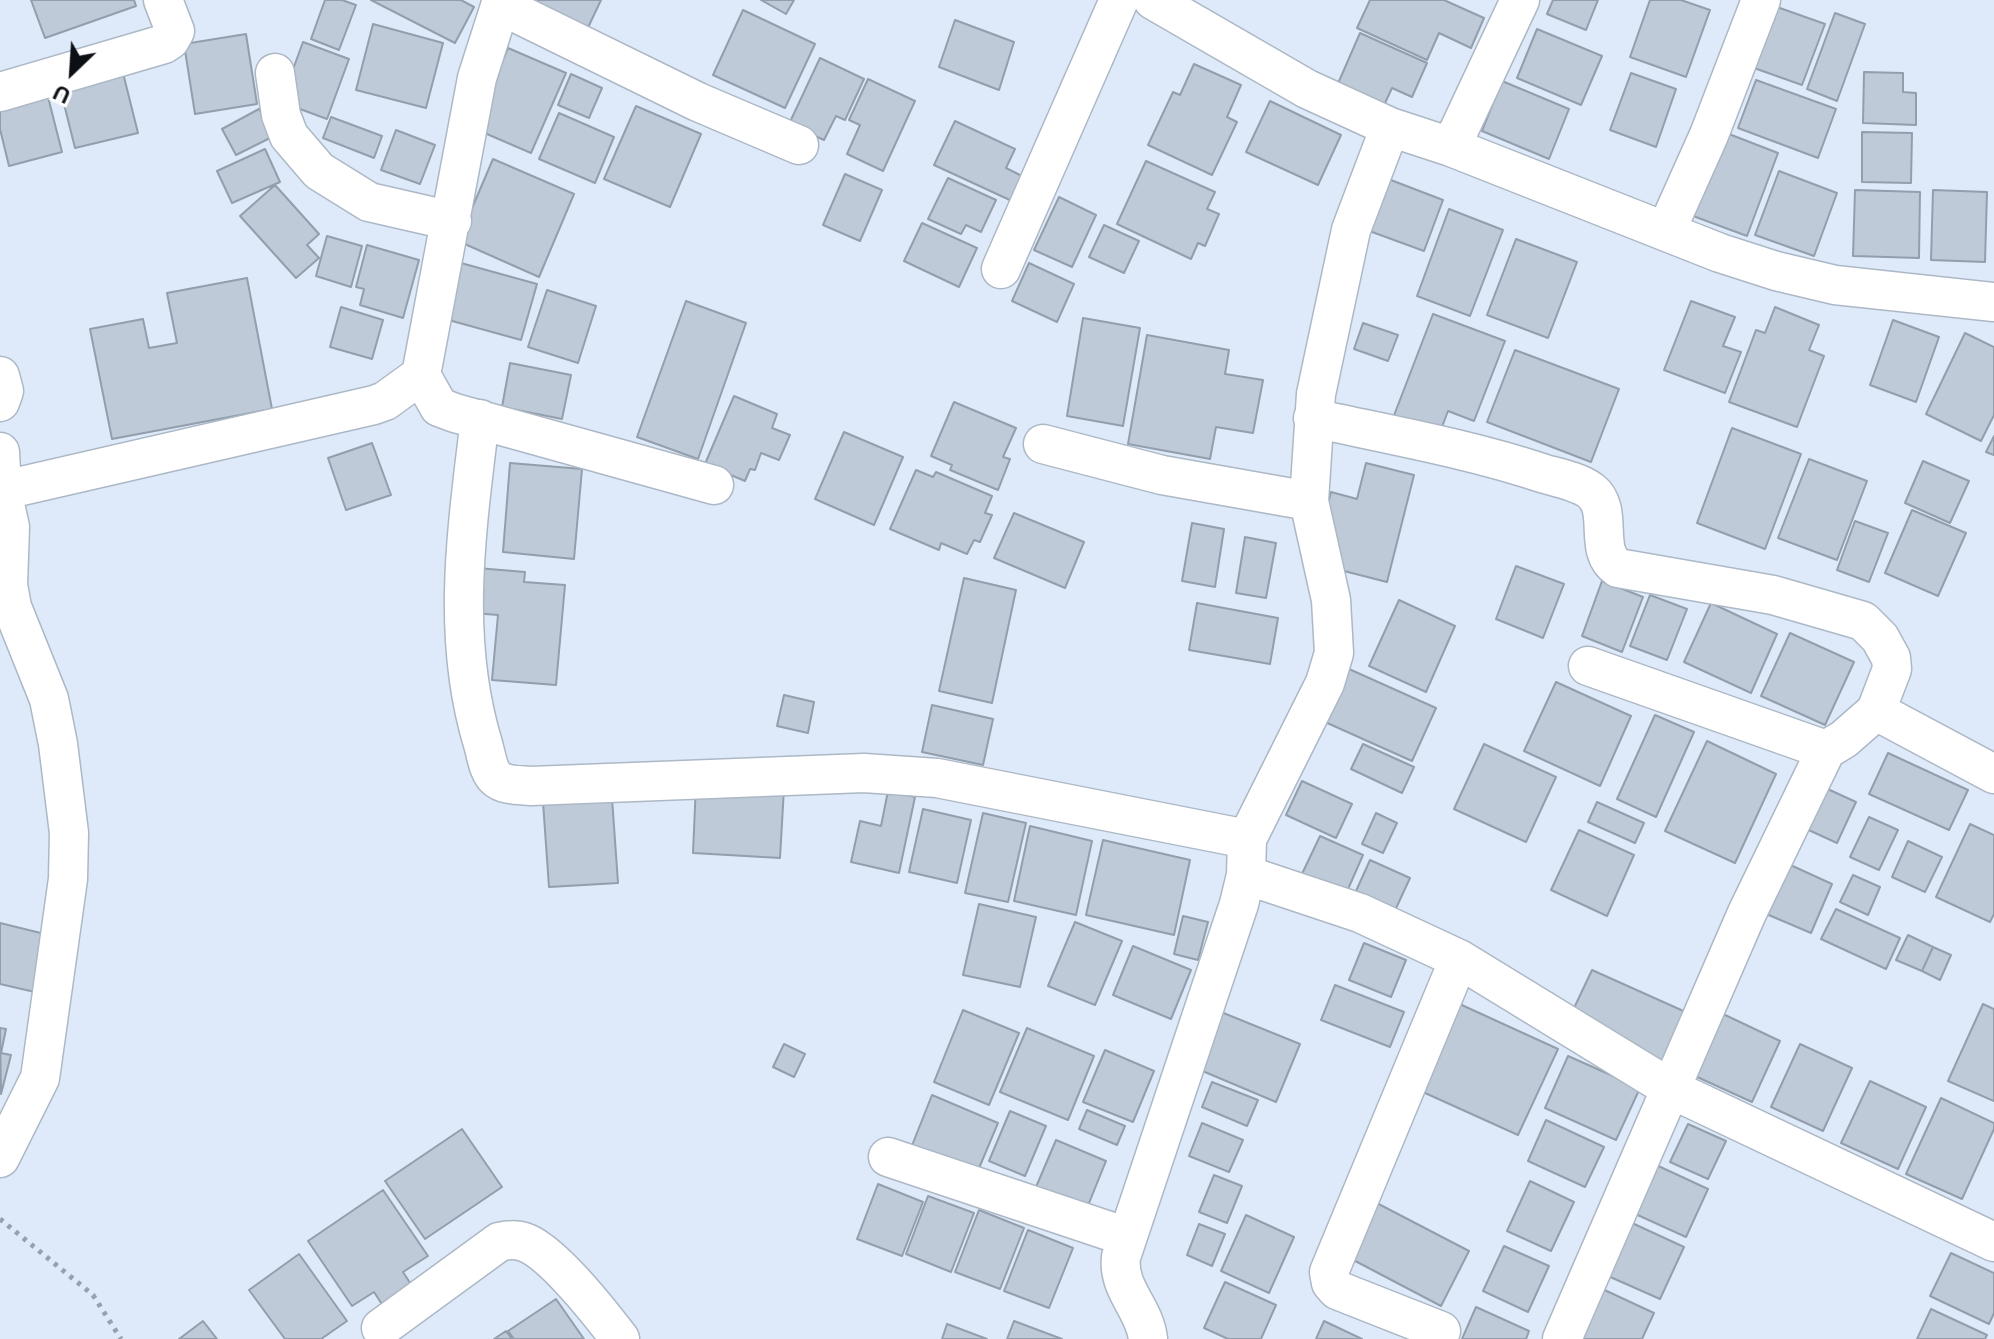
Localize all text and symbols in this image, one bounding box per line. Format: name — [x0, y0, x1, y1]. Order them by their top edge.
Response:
north arrow — [32, 32, 112, 112]
text: U — [49, 80, 74, 109]

